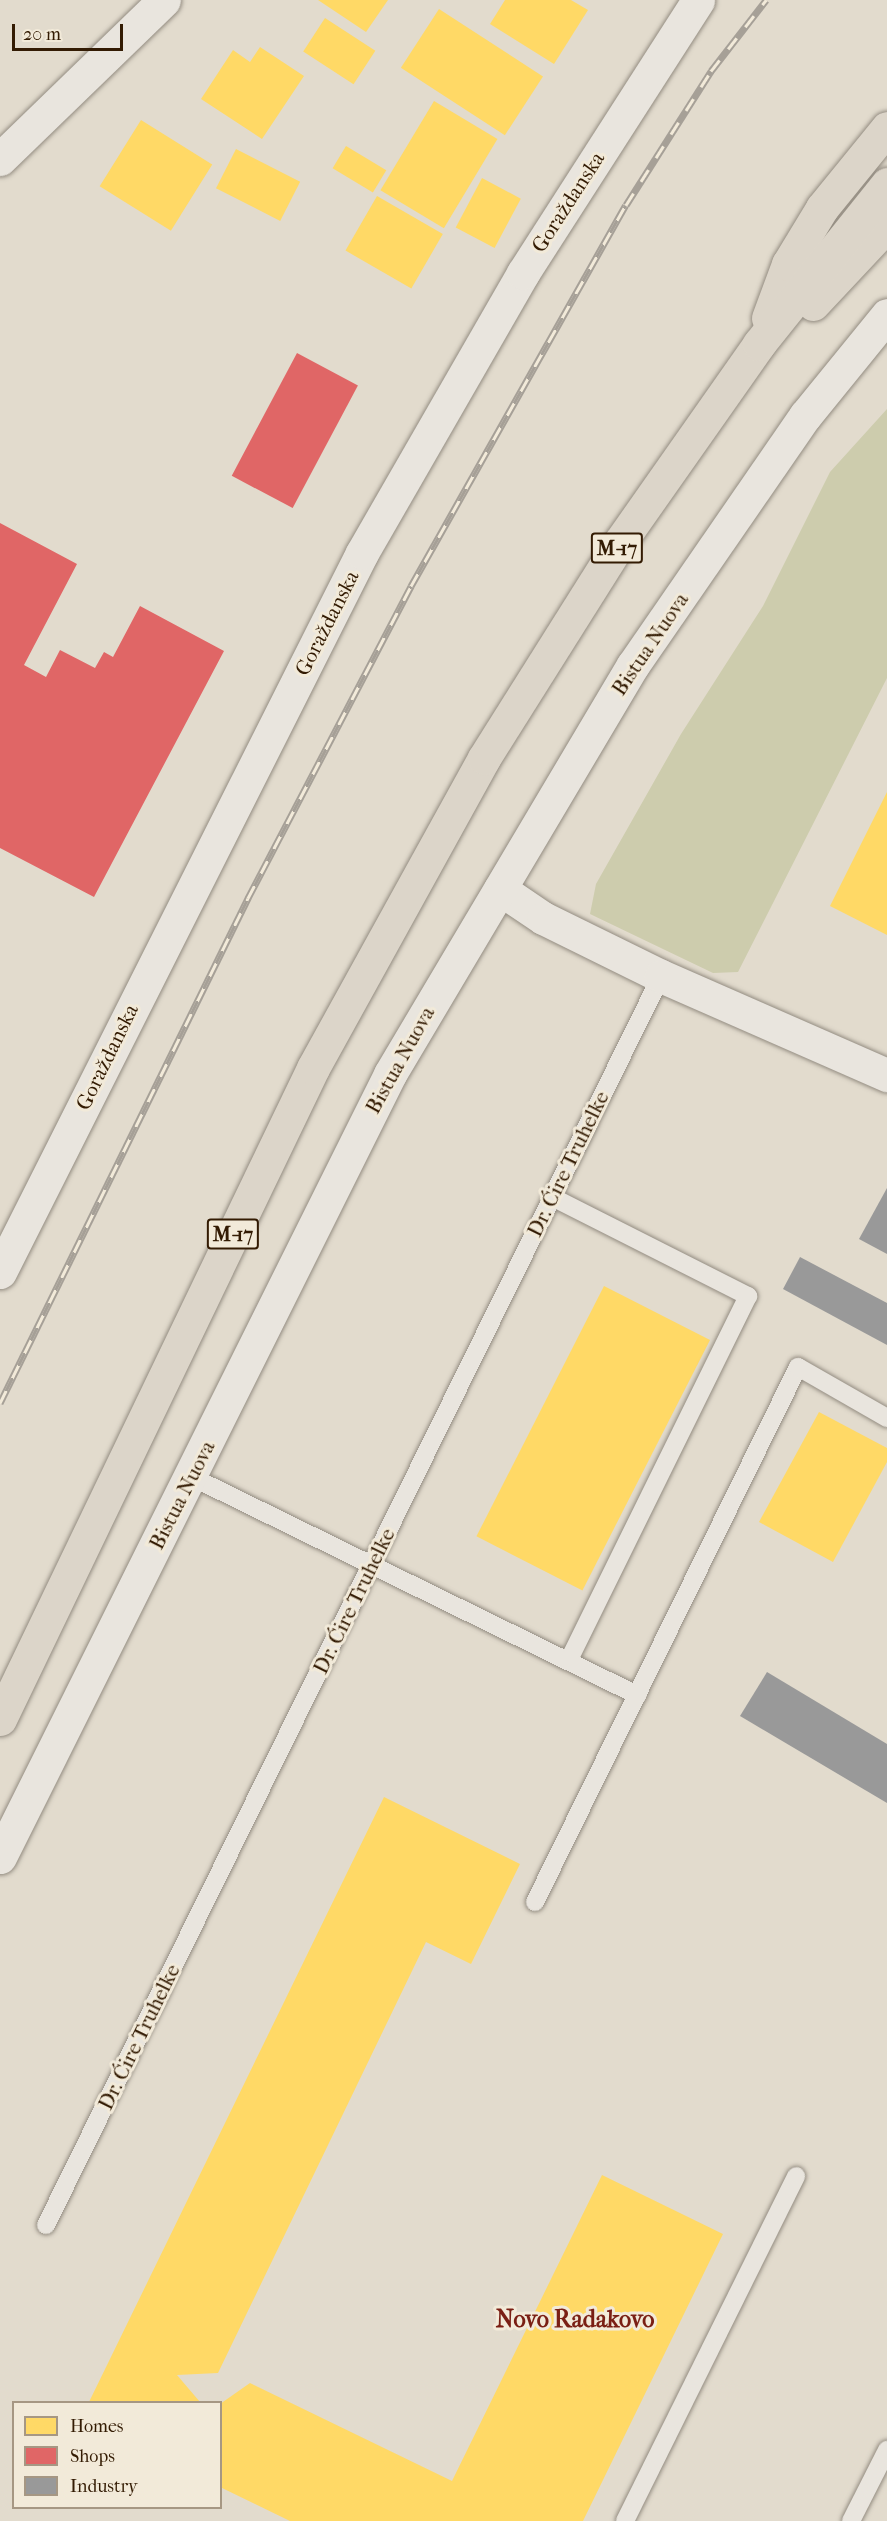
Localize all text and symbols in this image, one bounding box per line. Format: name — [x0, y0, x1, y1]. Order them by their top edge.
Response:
scale bar — [15, 12, 126, 50]
text: 20 m — [23, 24, 61, 45]
street label: Goraždanska — [526, 147, 610, 257]
road number: M-17 — [590, 531, 644, 565]
street label: Goraždanska — [290, 566, 364, 680]
street label: Bistua Nuova — [606, 588, 694, 700]
street label: Goraždanska — [71, 1000, 143, 1114]
street label: Bistua Nuova — [360, 1002, 440, 1118]
street label: Dr. Ćire Truhelke — [522, 1087, 614, 1241]
road number: M-17 — [206, 1217, 260, 1251]
street label: Bistua Nuova — [144, 1436, 220, 1554]
street label: Dr. Ćire Truhelke — [308, 1524, 400, 1678]
street label: Dr. Ćire Truhelke — [93, 1960, 185, 2114]
district label: Novo Radakovo — [496, 2306, 654, 2334]
legend — [12, 2401, 222, 2509]
text: Homes — [70, 2416, 124, 2437]
text: Shops — [70, 2446, 115, 2467]
text: Industry — [70, 2476, 138, 2497]

